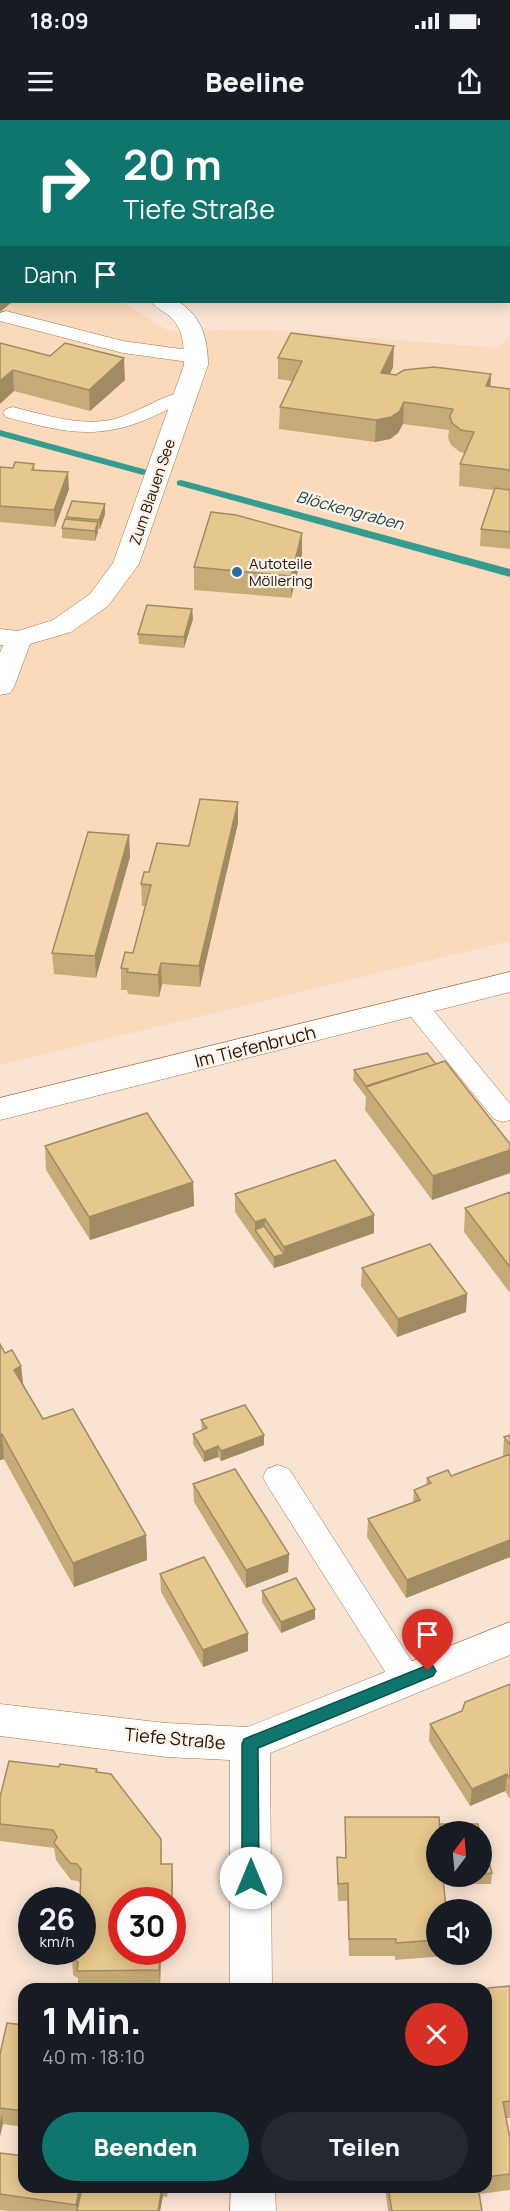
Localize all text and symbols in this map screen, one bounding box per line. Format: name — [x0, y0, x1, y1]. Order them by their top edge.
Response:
text: 18:09 — [30, 6, 89, 36]
text: Beeline — [205, 63, 305, 100]
icon: menu — [24, 65, 57, 98]
icon: share — [453, 65, 486, 98]
text: 20 m — [123, 135, 222, 193]
icon: right — [24, 144, 102, 222]
text: Tiefe Straße — [123, 190, 275, 227]
icon: arrive — [89, 258, 122, 291]
text: Dann — [24, 260, 77, 290]
street label: Zum Blauen See — [124, 436, 180, 548]
water label: Blöckengraben — [294, 485, 407, 535]
place label: Autoteile Möllering — [249, 553, 313, 591]
marker: Autoteile Möllering — [230, 565, 244, 579]
street label: Im Tiefenbruch — [192, 1019, 318, 1073]
pin — [402, 1609, 453, 1671]
icon: arrive — [411, 1618, 444, 1651]
street label: Tiefe Straße — [123, 1722, 227, 1754]
north arrow — [426, 1821, 492, 1887]
map controls — [426, 1821, 492, 1965]
position arrow — [219, 1846, 283, 1910]
speed limit sign: 30 — [108, 1887, 186, 1965]
text: 26 — [39, 1898, 75, 1939]
button: sound — [426, 1899, 492, 1965]
text: km/h — [40, 1931, 74, 1952]
text: 1 Min. — [42, 1996, 142, 2045]
button: close — [405, 2003, 468, 2066]
text: 40 m · 18:10 — [42, 2043, 145, 2070]
button: Beenden — [42, 2112, 249, 2181]
button: Teilen — [261, 2112, 468, 2181]

